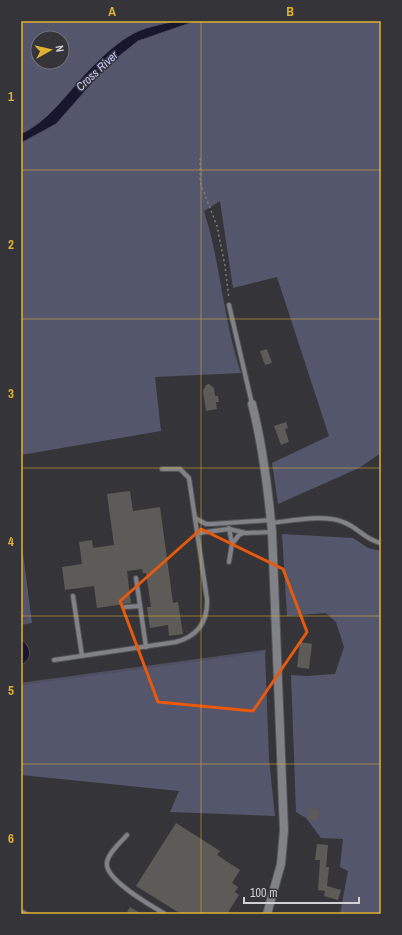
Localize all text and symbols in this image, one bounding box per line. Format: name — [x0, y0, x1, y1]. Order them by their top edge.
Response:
text: A — [108, 3, 116, 20]
text: B — [286, 3, 294, 20]
north arrow — [30, 30, 70, 70]
text: N — [53, 44, 67, 53]
water label: Cross River — [73, 47, 122, 95]
text: 1 — [8, 88, 14, 105]
text: 2 — [8, 236, 14, 253]
text: 3 — [8, 385, 14, 402]
text: 4 — [8, 533, 14, 550]
text: 5 — [8, 682, 14, 699]
text: 6 — [8, 830, 14, 847]
scale bar — [244, 879, 359, 905]
text: 100 m — [250, 885, 277, 901]

